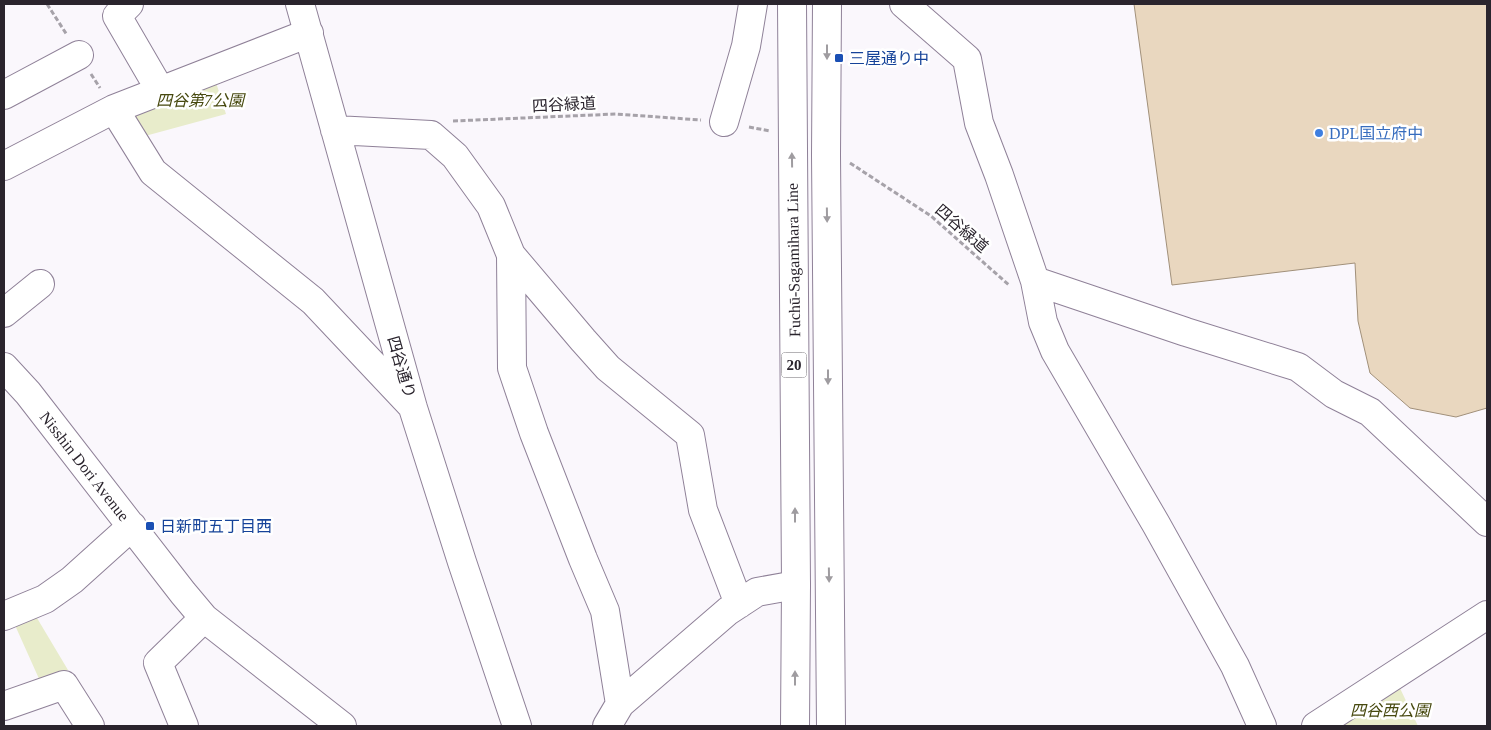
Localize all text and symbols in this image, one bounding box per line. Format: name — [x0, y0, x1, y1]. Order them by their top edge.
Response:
one-way arrow — [823, 45, 831, 61]
place label: 三屋通り中 — [849, 50, 929, 67]
marker: 三屋通り中 — [833, 52, 845, 64]
park label: 四谷第7公園 — [156, 92, 246, 109]
street label: 四谷緑道 — [532, 94, 596, 115]
place label: DPL国立府中 — [1329, 125, 1423, 142]
marker: DPL国立府中 — [1313, 127, 1325, 139]
one-way arrow — [788, 152, 796, 168]
street label: Fuchū-Sagamihara Line — [784, 183, 804, 337]
street label: 四谷緑道 — [932, 201, 991, 256]
one-way arrow — [823, 207, 831, 223]
street label: 四谷通り — [385, 334, 419, 400]
road number: 20 — [782, 352, 806, 378]
one-way arrow — [824, 370, 832, 386]
street label: Nisshin Dori Avenue — [37, 408, 133, 524]
one-way arrow — [791, 507, 799, 523]
place label: 日新町五丁目西 — [160, 518, 272, 535]
marker: 日新町五丁目西 — [144, 520, 156, 532]
one-way arrow — [825, 567, 833, 583]
one-way arrow — [791, 669, 799, 685]
park label: 四谷西公園 — [1350, 702, 1432, 719]

